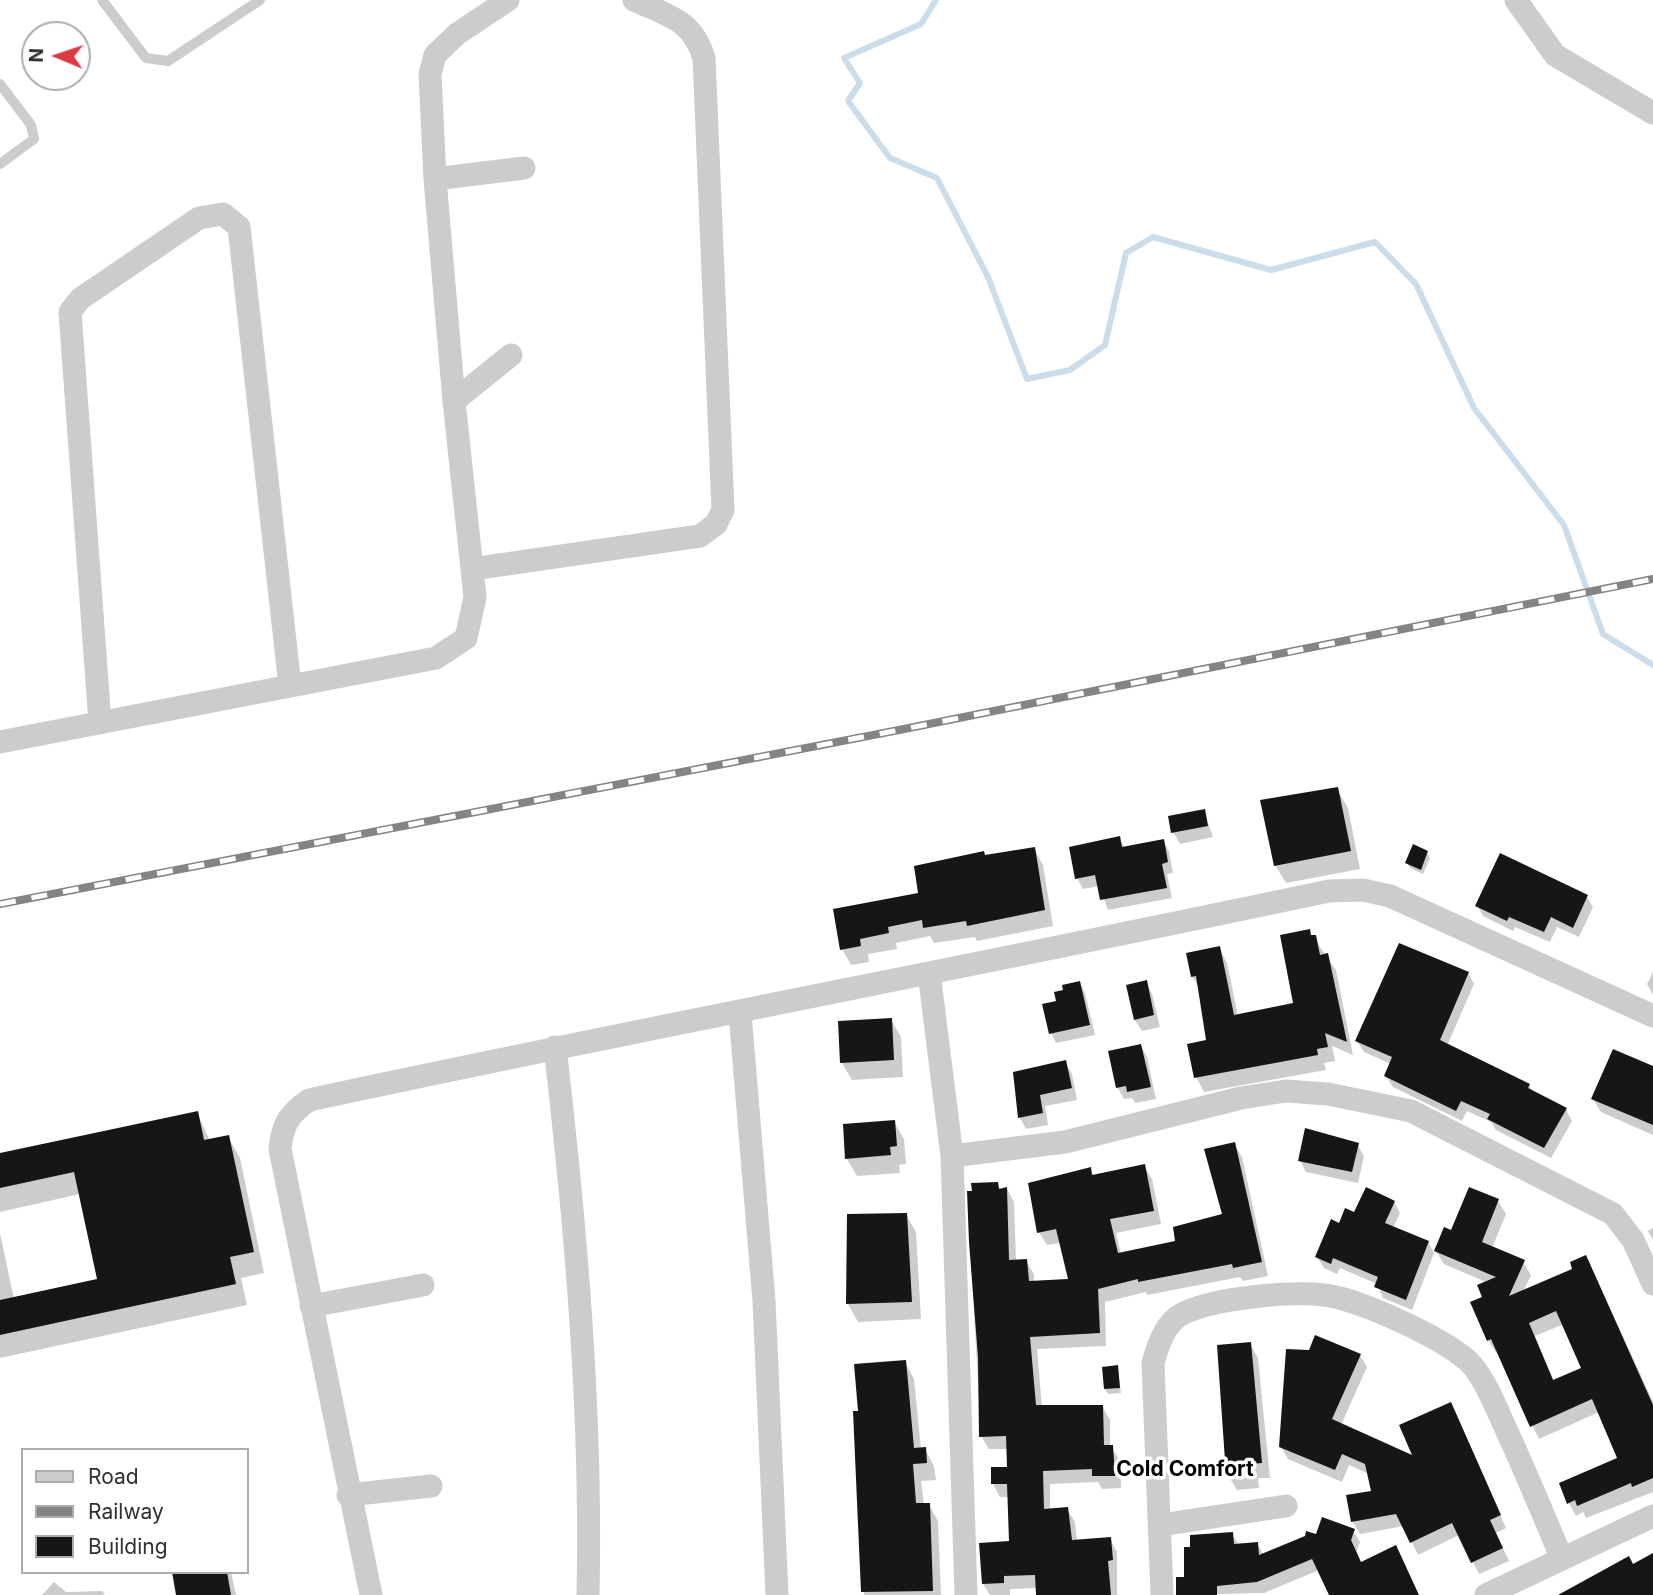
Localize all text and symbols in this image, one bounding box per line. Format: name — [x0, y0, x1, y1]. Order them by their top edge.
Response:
north arrow — [21, 21, 91, 91]
text: N — [25, 48, 48, 63]
legend — [21, 1448, 248, 1574]
district label: Cold Comfort — [1116, 1457, 1254, 1483]
text: Road — [88, 1464, 139, 1489]
text: Railway — [88, 1499, 164, 1524]
text: Building — [88, 1534, 168, 1559]

